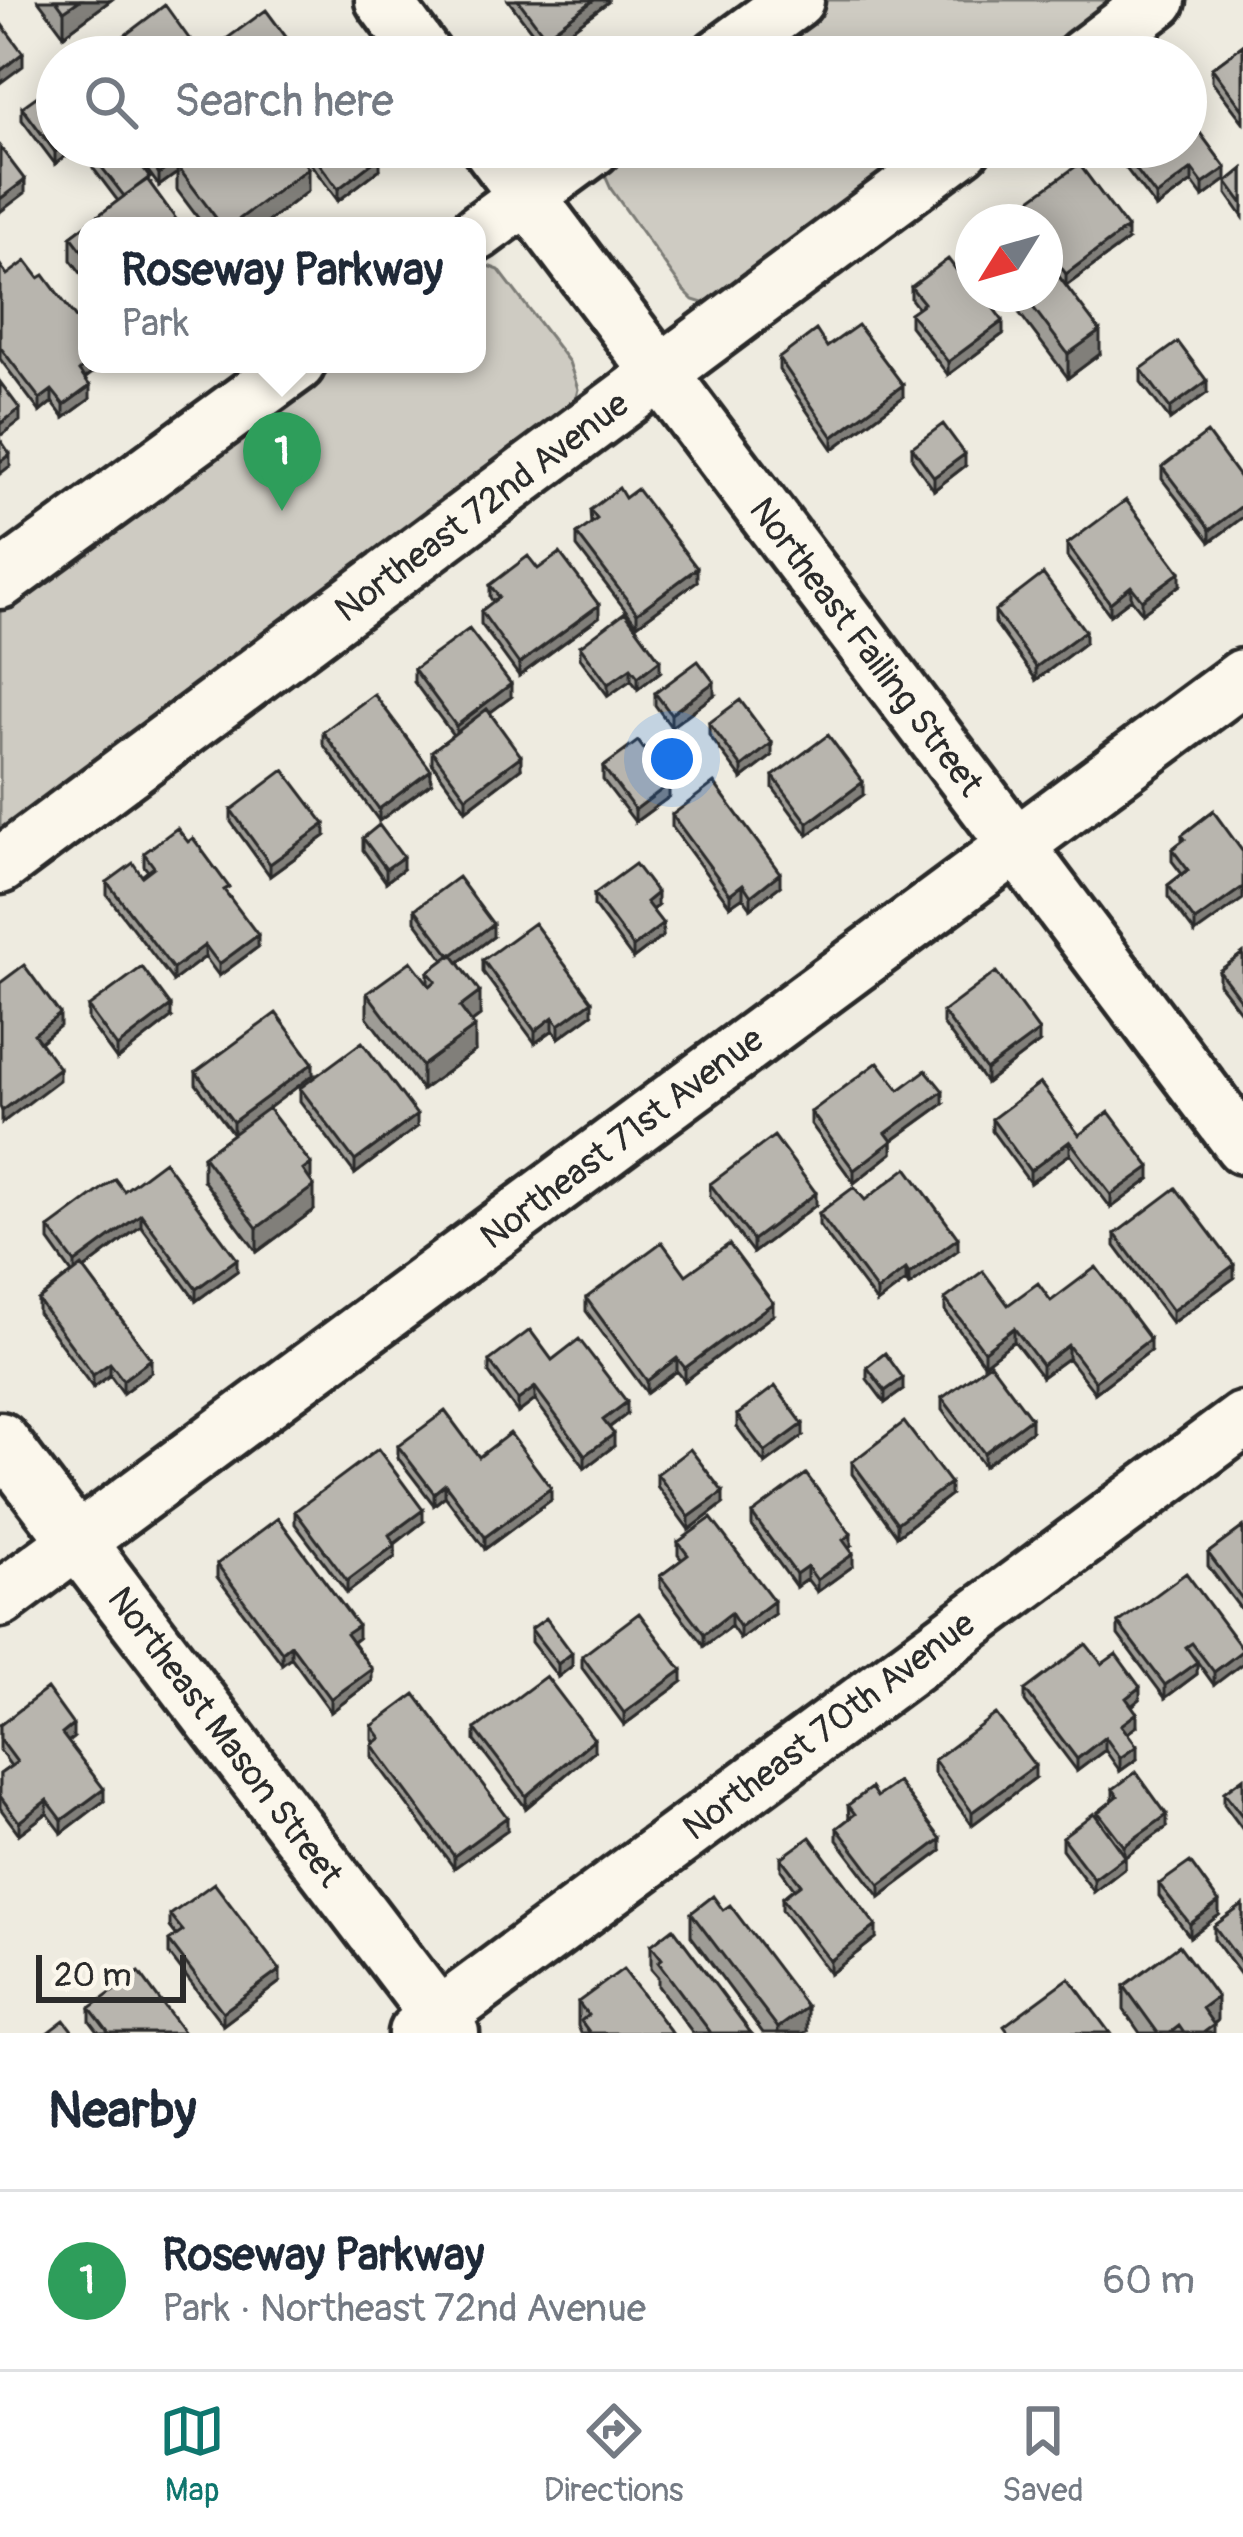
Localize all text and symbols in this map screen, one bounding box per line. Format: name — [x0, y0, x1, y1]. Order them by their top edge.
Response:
search box — [36, 36, 1207, 168]
icon: search — [78, 69, 144, 135]
text: Search here — [174, 74, 394, 130]
north arrow — [955, 204, 1063, 312]
popup — [78, 217, 486, 373]
text: Roseway Parkway — [121, 243, 443, 299]
text: Park — [121, 299, 189, 348]
street label: Northeast 72nd Avenue — [326, 382, 638, 632]
pin: 1 — [243, 412, 321, 511]
street label: Northeast Failing Street — [739, 489, 993, 805]
your location — [642, 729, 702, 789]
street label: Northeast 71st Avenue — [471, 1017, 773, 1259]
street label: Northeast Mason Street — [97, 1578, 353, 1896]
street label: Northeast 70th Avenue — [674, 1601, 984, 1851]
scale bar — [36, 1949, 186, 2002]
text: 20 m — [54, 1955, 131, 1996]
text: Nearby — [48, 2079, 196, 2143]
text: Roseway Parkway — [162, 2228, 484, 2284]
text: 1 — [79, 2256, 95, 2305]
text: 60 m — [1103, 2256, 1195, 2305]
text: Park · Northeast 72nd Avenue — [162, 2284, 646, 2333]
tab: Map — [159, 2398, 225, 2511]
tab: Directions — [544, 2398, 684, 2511]
tab: Saved — [1002, 2398, 1084, 2511]

